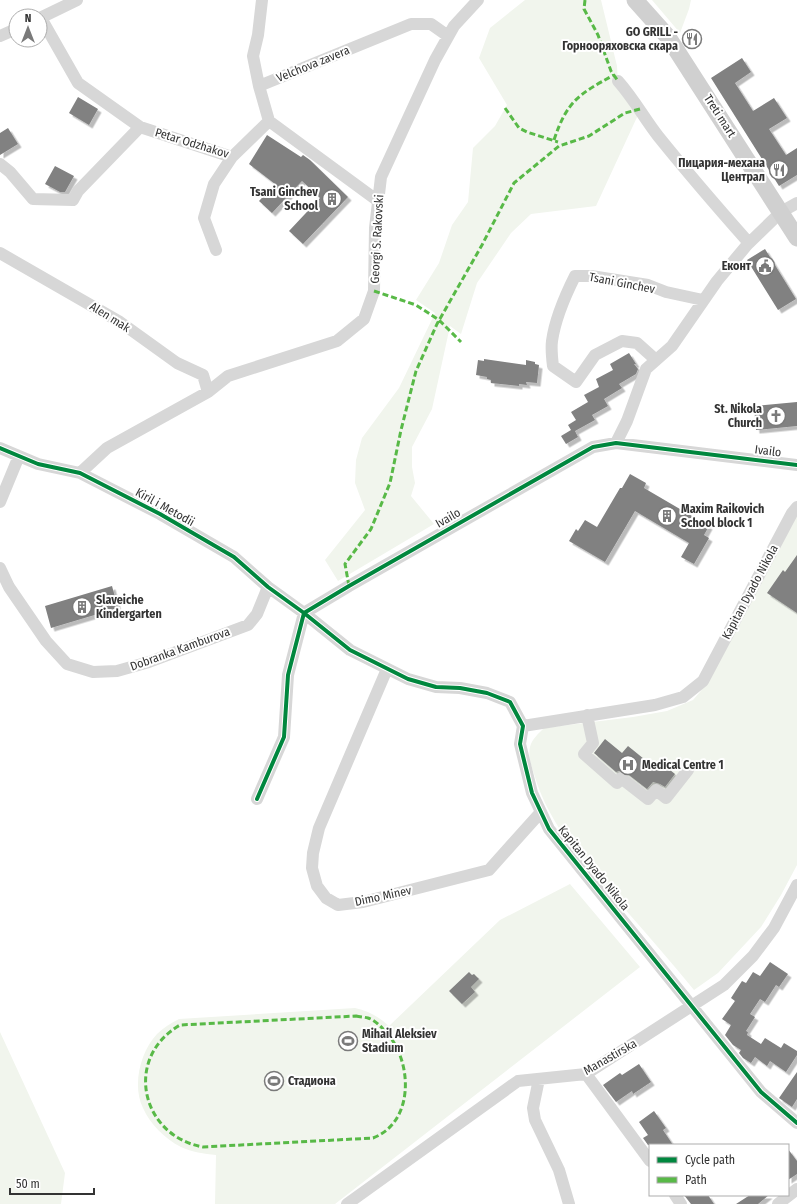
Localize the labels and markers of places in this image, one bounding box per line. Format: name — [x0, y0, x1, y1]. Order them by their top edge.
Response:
place label: GO GRILL - Горнооряховска скара — [562, 25, 678, 53]
restaurant icon: GO GRILL - Горнооряховска скара — [681, 28, 703, 50]
place label: Пицария-механа Централ — [678, 156, 765, 184]
restaurant icon: Пицария-механа Централ — [768, 159, 790, 181]
place label: Tsani Ginchev School — [250, 185, 319, 213]
building icon: Tsani Ginchev School — [321, 188, 343, 210]
public building icon: Еконт — [754, 255, 776, 277]
place label: Еконт — [722, 259, 752, 273]
place label: St. Nikola Church — [714, 402, 762, 430]
church icon: St. Nikola Church — [765, 405, 787, 427]
place label: Maxim Raikovich School block 1 — [681, 502, 764, 530]
building icon: Maxim Raikovich School block 1 — [656, 505, 678, 527]
place label: Slaveiche Kindergarten — [96, 593, 162, 621]
building icon: Slaveiche Kindergarten — [71, 596, 93, 618]
hospital icon: Medical Centre 1 — [617, 754, 639, 776]
place label: Medical Centre 1 — [642, 758, 723, 772]
place label: Mihail Aleksiev Stadium — [362, 1027, 437, 1055]
sports icon: Mihail Aleksiev Stadium — [337, 1030, 359, 1052]
sports icon: Стадиона — [263, 1070, 285, 1092]
place label: Стадиона — [288, 1074, 336, 1088]

